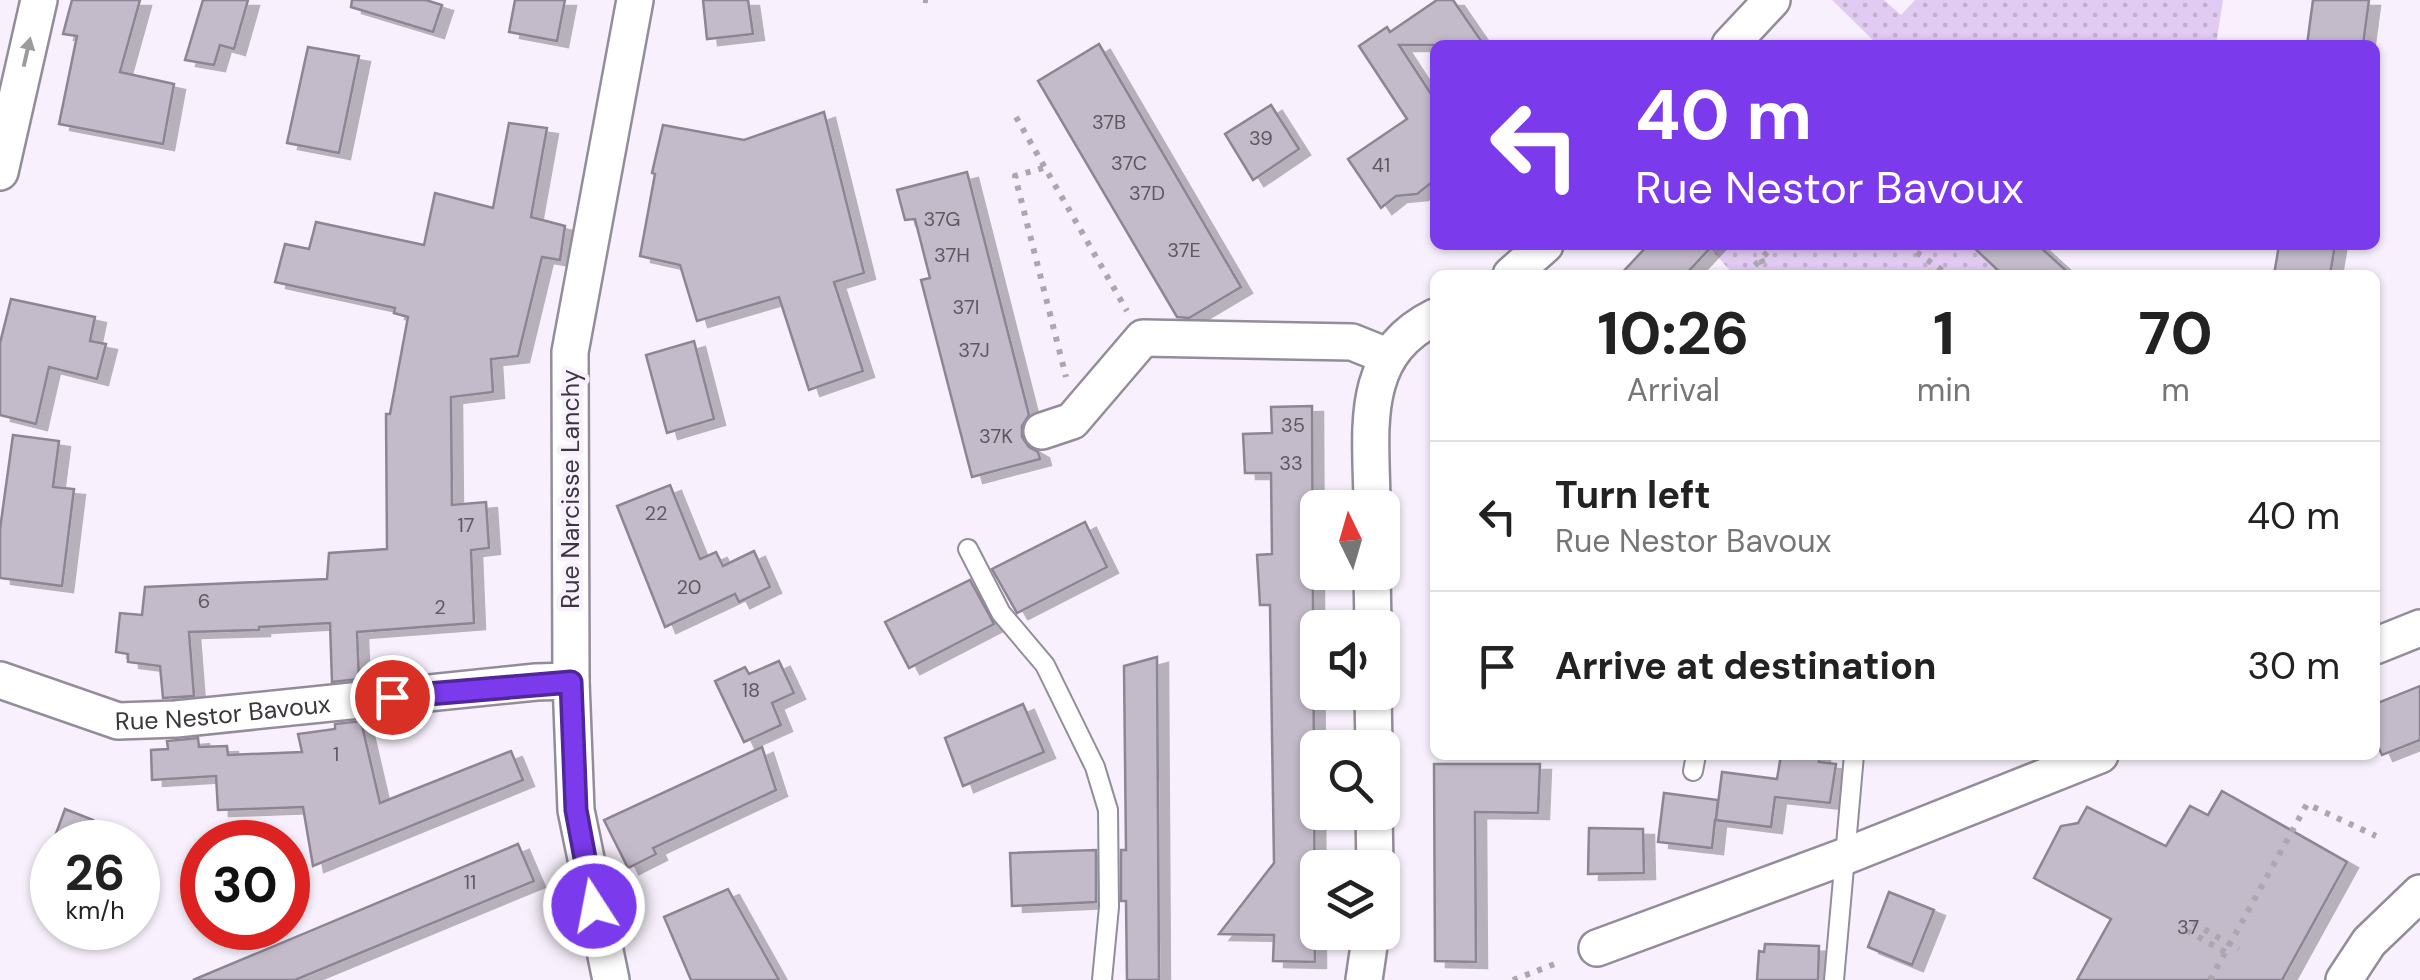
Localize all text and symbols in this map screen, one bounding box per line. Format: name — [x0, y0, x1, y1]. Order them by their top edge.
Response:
one-way arrow — [20, 36, 36, 67]
text: 40 m — [1635, 70, 1812, 161]
icon: left — [1470, 80, 1600, 210]
house number: 37B — [1092, 109, 1126, 135]
house number: 39 — [1249, 125, 1273, 151]
house number: 37C — [1111, 150, 1147, 176]
house number: 41 — [1372, 152, 1390, 178]
text: Rue Nestor Bavoux — [1635, 158, 2024, 217]
house number: 37D — [1129, 180, 1165, 206]
house number: 37G — [924, 206, 960, 232]
house number: 37E — [1167, 237, 1201, 263]
house number: 37H — [934, 242, 970, 268]
house number: 37I — [953, 294, 979, 320]
text: 10:26 — [1597, 294, 1749, 373]
text: 1 — [1933, 294, 1955, 373]
text: 70 — [2139, 294, 2213, 373]
house number: 37J — [958, 337, 990, 363]
street label: Rue Narcisse Lanchy — [554, 369, 587, 609]
text: Arrival — [1627, 369, 1720, 411]
text: min — [1917, 369, 1971, 411]
text: m — [2161, 369, 2190, 411]
house number: 35 — [1281, 412, 1305, 438]
house number: 37K — [979, 423, 1013, 449]
house number: 33 — [1279, 450, 1303, 476]
text: Turn left — [1555, 470, 1711, 520]
icon: left — [1470, 489, 1525, 544]
north arrow — [1300, 490, 1400, 590]
map controls — [1300, 490, 1400, 950]
text: 40 m — [2247, 491, 2340, 541]
house number: 22 — [644, 500, 668, 526]
house number: 17 — [458, 512, 474, 538]
text: Rue Nestor Bavoux — [1555, 520, 1831, 562]
house number: 20 — [677, 574, 702, 600]
house number: 6 — [198, 588, 210, 614]
house number: 2 — [434, 594, 446, 620]
button: sound — [1300, 610, 1400, 710]
icon: arrive — [1470, 639, 1525, 694]
text: Arrive at destination — [1555, 641, 1937, 691]
text: 30 m — [2248, 641, 2340, 691]
pin — [350, 655, 435, 740]
icon: arrive — [365, 670, 420, 725]
house number: 18 — [742, 677, 760, 703]
street label: Rue Nestor Bavoux — [114, 687, 332, 738]
button: search — [1300, 730, 1400, 830]
house number: 1 — [333, 741, 339, 767]
speed limit sign: 30 — [180, 820, 310, 950]
text: 26 — [65, 840, 125, 906]
button: layers — [1300, 850, 1400, 950]
position arrow — [542, 854, 646, 958]
house number: 11 — [464, 869, 476, 895]
text: km/h — [65, 894, 125, 927]
house number: 37 — [2177, 914, 2199, 940]

